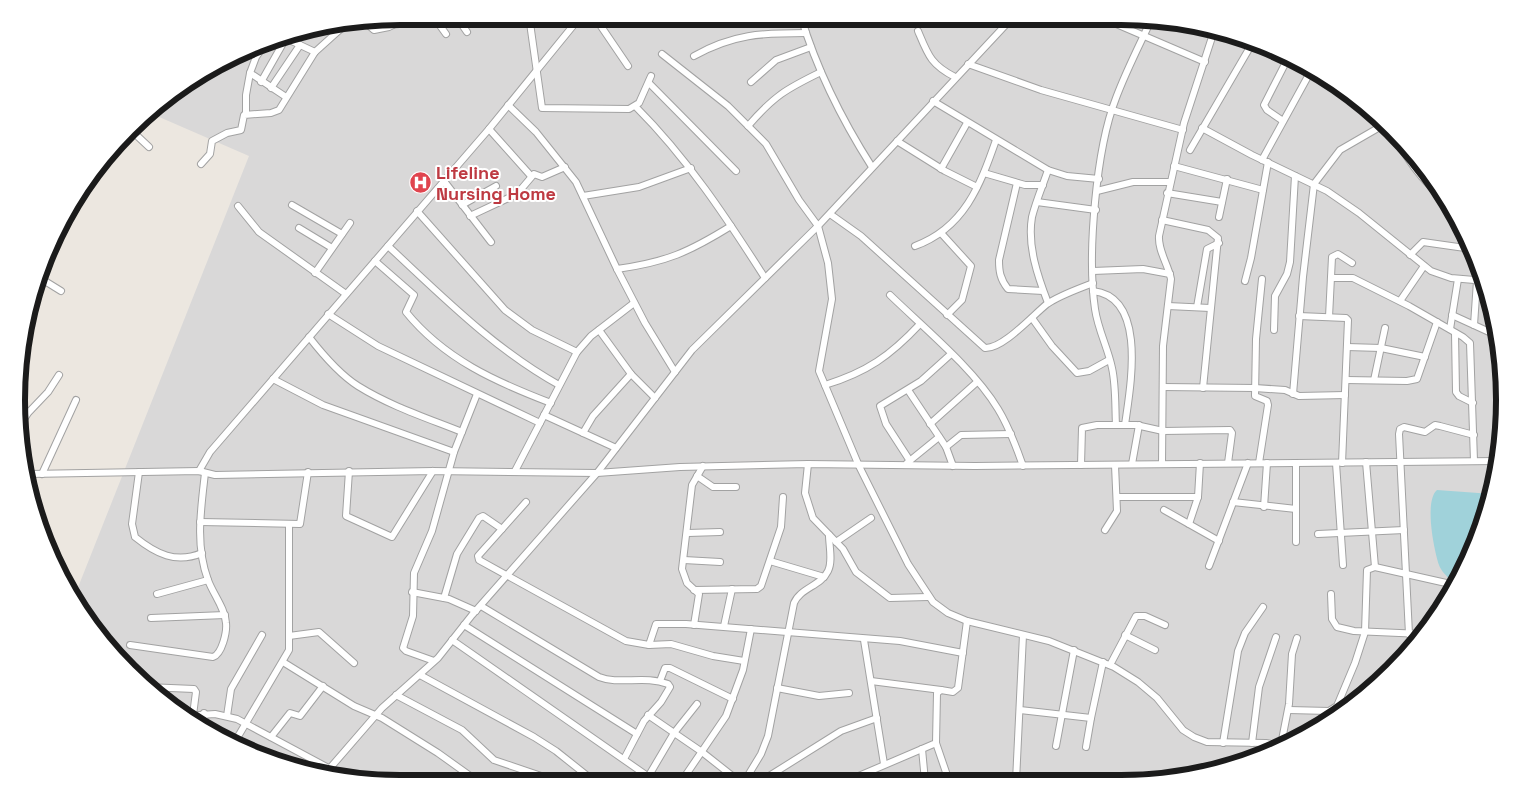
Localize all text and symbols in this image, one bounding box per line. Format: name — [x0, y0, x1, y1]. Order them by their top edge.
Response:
place label: Lifeline Nursing Home — [436, 161, 556, 205]
hospital icon: Lifeline Nursing Home — [408, 171, 432, 195]

